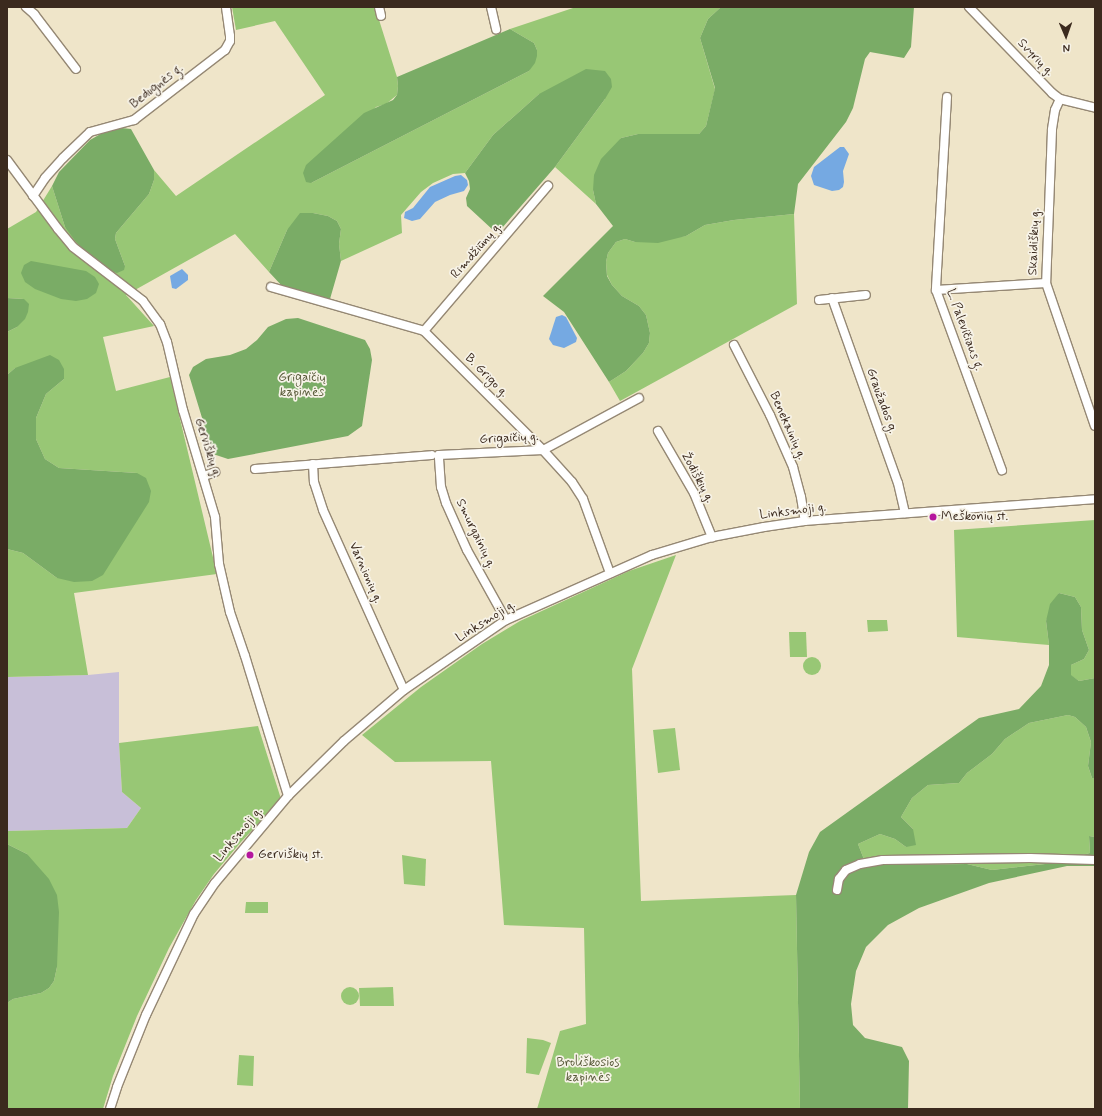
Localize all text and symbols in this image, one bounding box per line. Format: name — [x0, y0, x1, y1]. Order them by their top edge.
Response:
north arrow — [1046, 16, 1086, 56]
street label: Svyrių g. — [1014, 36, 1056, 80]
text: N — [1063, 41, 1070, 55]
street label: Bedugnės g. — [127, 61, 187, 113]
street label: Skaidiškių g. — [1026, 208, 1044, 276]
street label: Rimdžiūnų g. — [448, 220, 506, 282]
street label: L. Palevičiaus g. — [942, 287, 986, 373]
street label: B. Grigo g. — [461, 351, 511, 401]
street label: Graužados g. — [862, 367, 900, 435]
park label: Grigaičių kapinės — [278, 371, 326, 402]
street label: Benekainių g. — [765, 390, 809, 462]
street label: Gerviškių g. — [190, 416, 224, 480]
street label: Grigaičių g. — [479, 430, 539, 448]
street label: Žodiškių g. — [677, 450, 717, 506]
street label: Smurgainių g. — [452, 497, 498, 571]
street label: Linksmoji g. — [759, 500, 827, 524]
place label: Meškonių st. — [941, 509, 1008, 525]
marker: Meškonių st. — [928, 512, 938, 522]
street label: Varnionių g. — [345, 540, 385, 606]
street label: Linksmoji g. — [453, 598, 519, 646]
street label: Linksmoji g. — [212, 804, 266, 866]
place label: Gerviškių st. — [258, 847, 323, 863]
marker: Gerviškių st. — [245, 850, 255, 860]
park label: Broliškosios kapinės — [557, 1056, 619, 1087]

